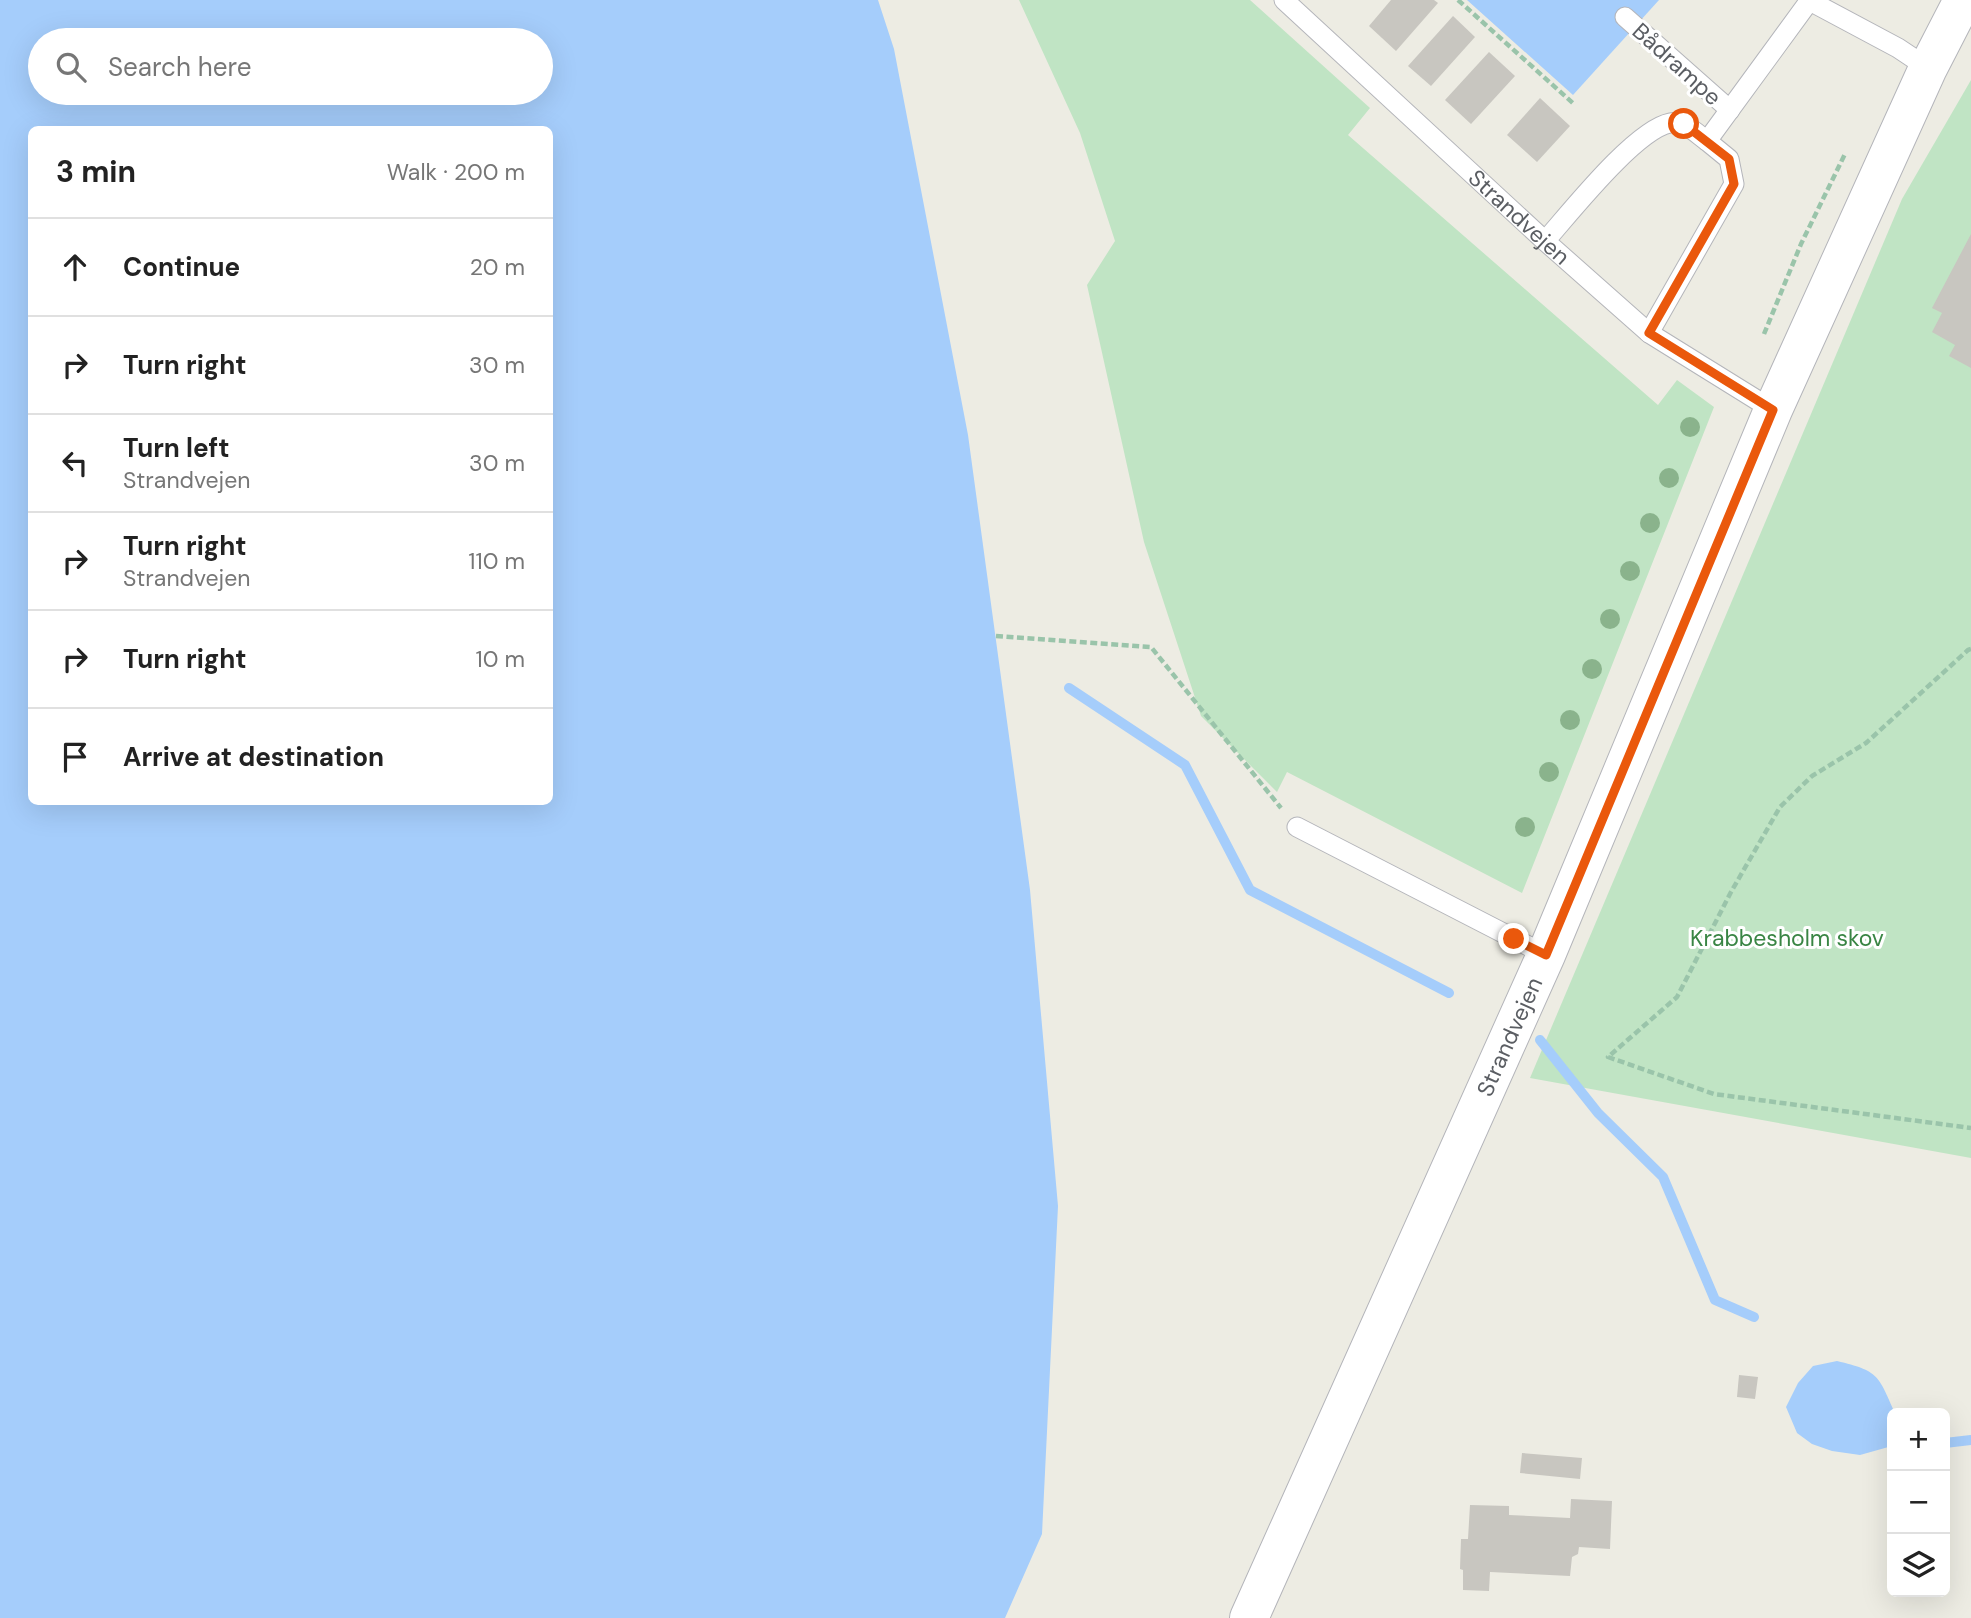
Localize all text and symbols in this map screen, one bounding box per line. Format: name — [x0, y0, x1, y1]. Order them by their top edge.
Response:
street label: Bådrampe — [1626, 16, 1728, 112]
search box — [28, 28, 553, 105]
icon: search — [52, 48, 90, 86]
text: Search here — [108, 50, 251, 84]
route start — [1668, 108, 1699, 139]
text: 3 min — [56, 152, 136, 191]
text: Walk · 200 m — [387, 157, 525, 187]
street label: Strandvejen — [1462, 163, 1576, 271]
icon: ahead — [56, 248, 94, 286]
text: Continue — [123, 250, 240, 284]
text: 20 m — [470, 252, 525, 282]
icon: right — [56, 346, 94, 384]
text: Turn right — [123, 348, 247, 382]
text: 30 m — [469, 350, 525, 380]
text: Turn left — [123, 431, 230, 465]
icon: left — [56, 444, 94, 482]
text: 30 m — [469, 448, 525, 478]
text: Strandvejen — [123, 465, 250, 495]
text: Turn right — [123, 529, 247, 563]
icon: right — [56, 542, 94, 580]
text: 110 m — [468, 546, 525, 576]
text: Strandvejen — [123, 563, 250, 593]
icon: right — [56, 640, 94, 678]
text: Turn right — [123, 642, 247, 676]
text: 10 m — [475, 644, 525, 674]
icon: arrive — [56, 738, 94, 776]
text: Arrive at destination — [123, 740, 384, 774]
route end — [1498, 923, 1529, 954]
park label: Krabbesholm skov — [1690, 923, 1884, 953]
street label: Strandvejen — [1470, 972, 1549, 1101]
map controls — [1887, 1408, 1950, 1597]
button: + — [1887, 1408, 1950, 1471]
button: − — [1887, 1471, 1950, 1534]
button: layers — [1887, 1534, 1950, 1597]

